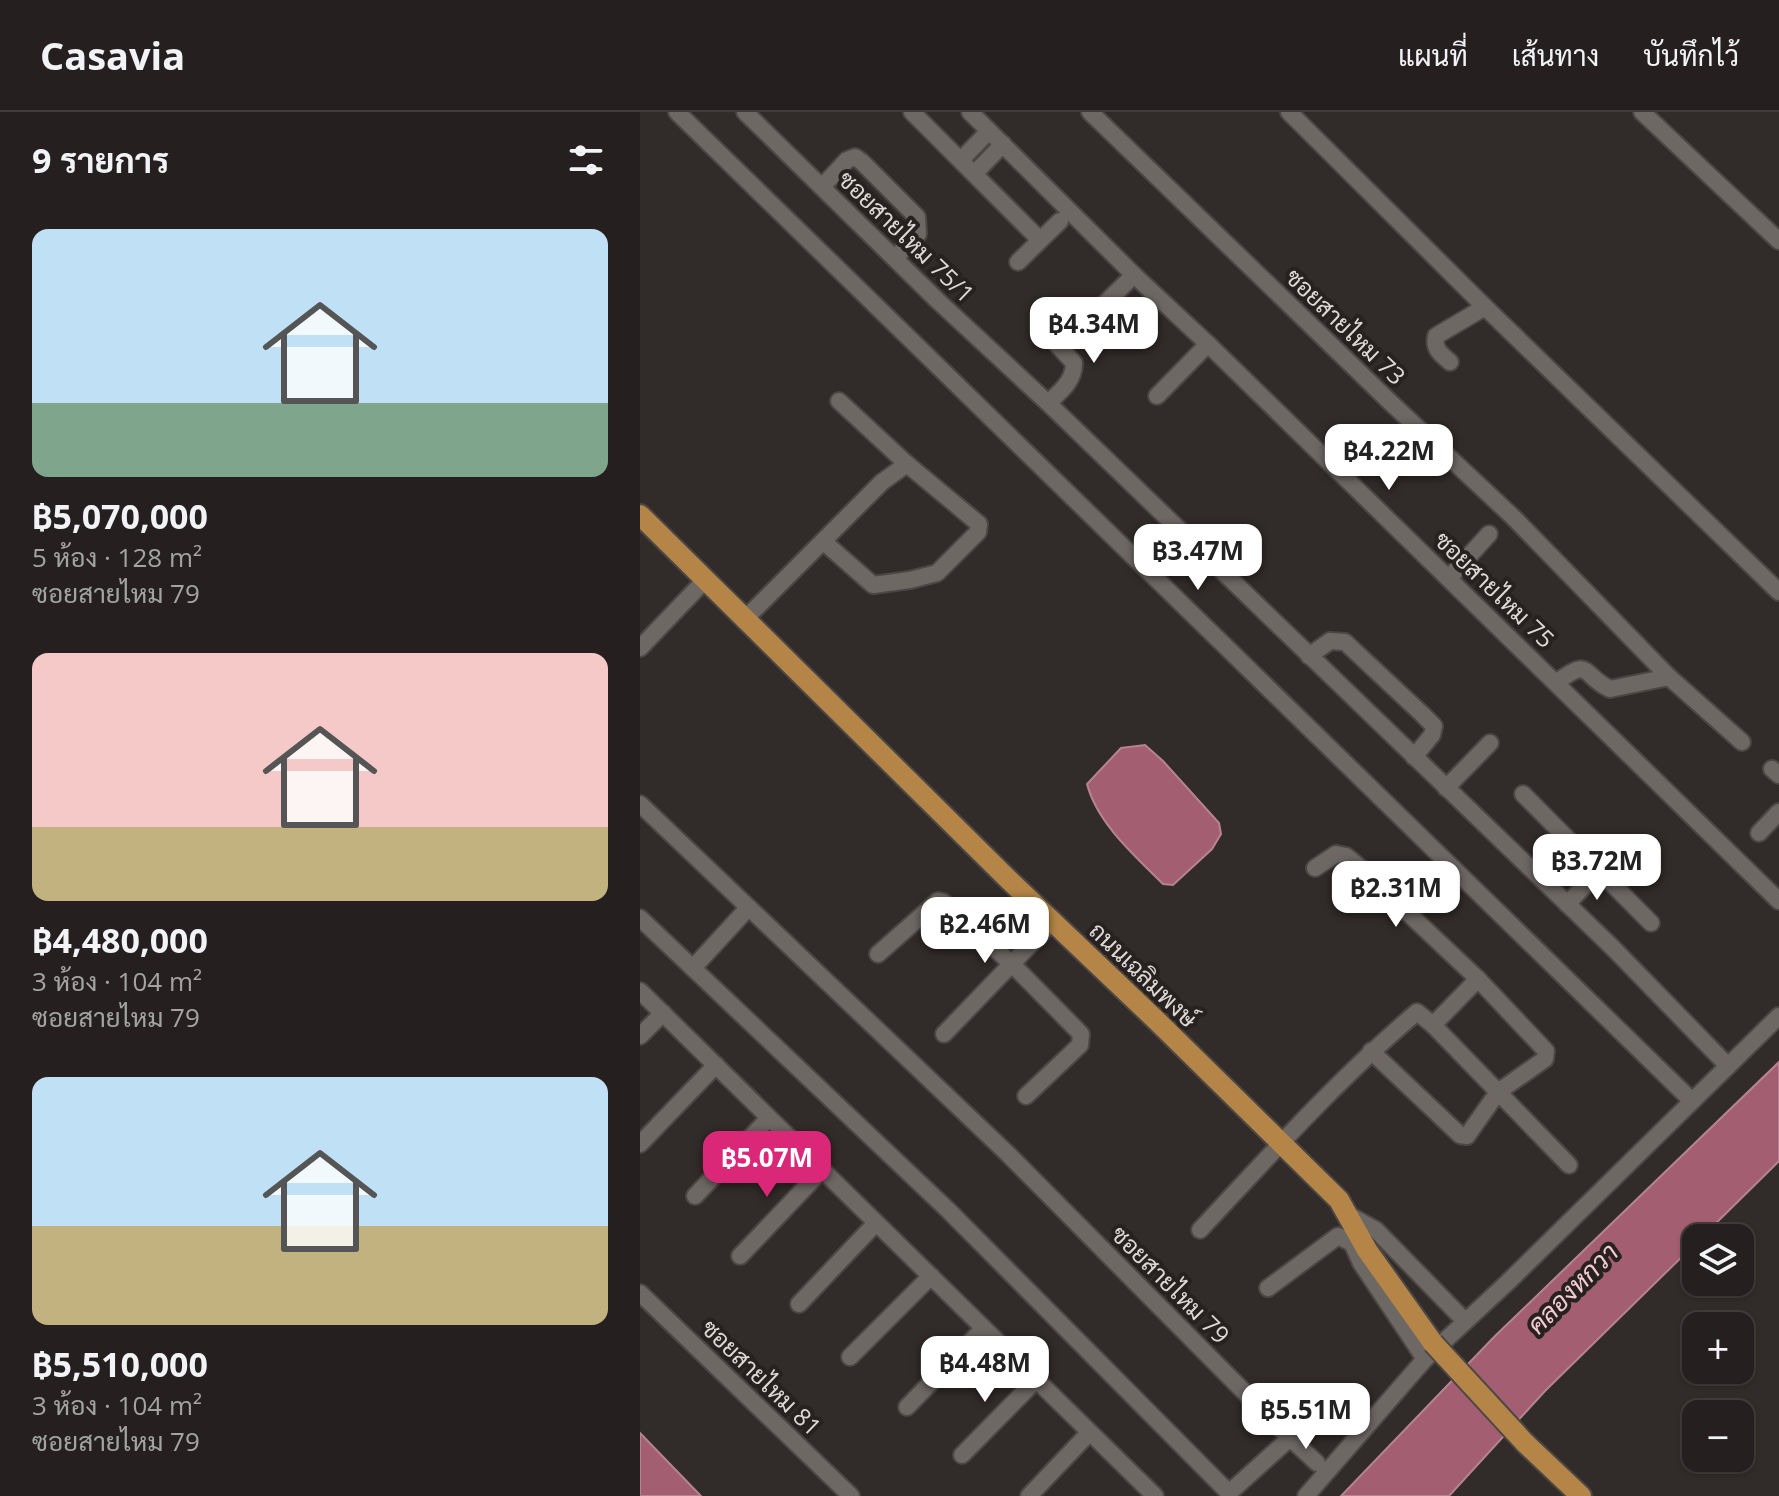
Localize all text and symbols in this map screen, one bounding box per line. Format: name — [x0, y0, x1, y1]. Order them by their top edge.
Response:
text: Casavia — [40, 29, 185, 81]
text: แผนที่ — [1398, 36, 1468, 74]
text: เส้นทาง — [1512, 36, 1599, 74]
text: บันทึกไว้ — [1643, 36, 1739, 74]
text: 9 รายการ — [32, 137, 169, 183]
icon: filters — [564, 138, 608, 182]
street label: ซอยสายไหม 75/1 — [832, 162, 982, 310]
street label: ซอยสายไหม 73 — [1279, 260, 1413, 392]
icon: home — [248, 281, 392, 425]
pin: ฿4.34M — [1029, 297, 1159, 365]
text: ฿4.34M — [1048, 305, 1140, 341]
pin: ฿4.22M — [1324, 424, 1454, 492]
text: ฿4.22M — [1343, 432, 1435, 468]
text: ฿5,070,000 — [32, 493, 208, 539]
street label: ซอยสายไหม 75 — [1428, 523, 1562, 655]
pin: ฿3.47M — [1133, 524, 1263, 592]
text: ฿3.47M — [1152, 532, 1244, 568]
text: 5 ห้อง · 128 m² — [32, 539, 202, 575]
text: ซอยสายไหม 79 — [32, 575, 200, 611]
icon: home — [248, 705, 392, 849]
pin: ฿3.72M — [1532, 834, 1662, 902]
text: ฿3.72M — [1551, 842, 1643, 878]
pin: ฿2.31M — [1331, 861, 1461, 929]
text: ฿2.31M — [1350, 869, 1442, 905]
pin: ฿2.46M — [920, 897, 1050, 965]
text: ฿2.46M — [939, 905, 1031, 941]
street label: ถนนเฉลิมพงษ์ — [1083, 914, 1206, 1035]
text: ฿4,480,000 — [32, 917, 208, 963]
text: 3 ห้อง · 104 m² — [32, 963, 202, 999]
text: ซอยสายไหม 79 — [32, 999, 200, 1035]
icon: home — [248, 1129, 392, 1273]
pin: ฿5.07M — [702, 1131, 832, 1199]
text: ฿5.07M — [721, 1139, 813, 1175]
street label: ซอยสายไหม 79 — [1105, 1218, 1237, 1350]
map controls — [1682, 1224, 1754, 1472]
button: layers — [1682, 1224, 1754, 1296]
water label: คลองหกวา — [1519, 1235, 1625, 1341]
street label: ซอยสายไหม 81 — [695, 1311, 829, 1443]
button: + — [1682, 1312, 1754, 1384]
pin: ฿4.48M — [920, 1336, 1050, 1404]
text: ฿5,510,000 — [32, 1341, 208, 1387]
text: ฿4.48M — [939, 1344, 1031, 1380]
pin: ฿5.51M — [1241, 1383, 1371, 1451]
text: 3 ห้อง · 104 m² — [32, 1387, 202, 1423]
text: ฿5.51M — [1260, 1391, 1352, 1427]
button: − — [1682, 1400, 1754, 1472]
text: ซอยสายไหม 79 — [32, 1423, 200, 1459]

